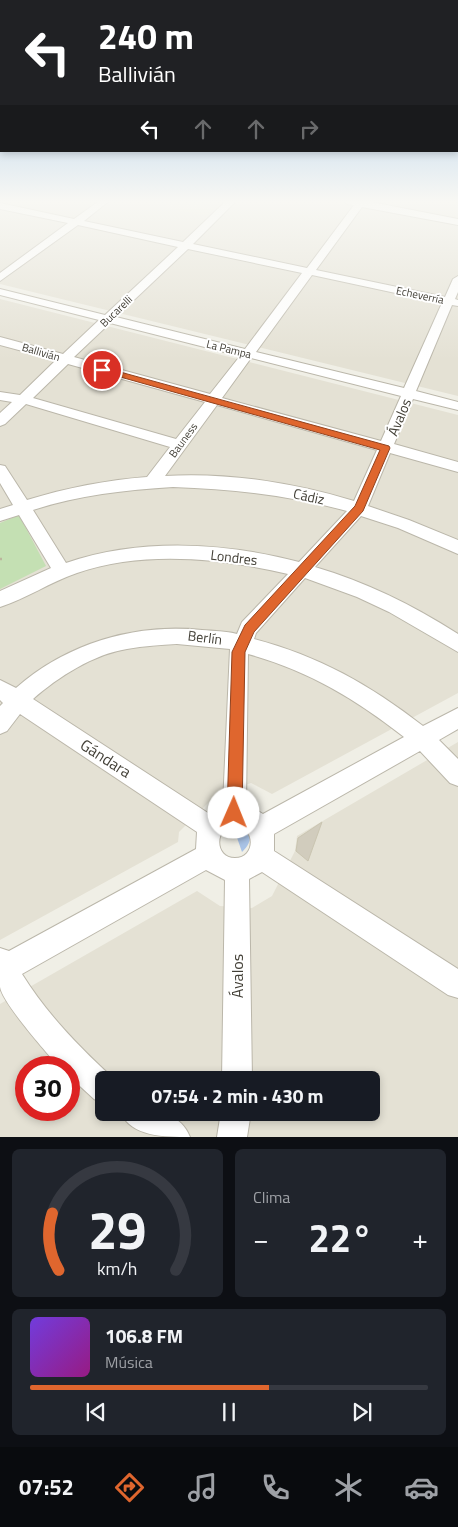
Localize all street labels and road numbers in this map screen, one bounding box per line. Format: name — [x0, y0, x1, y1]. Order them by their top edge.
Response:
street label: Echeverría — [395, 282, 446, 308]
street label: Bucarelli — [96, 291, 136, 331]
street label: La Pampa — [205, 336, 254, 362]
street label: Ballivián — [20, 339, 62, 365]
street label: Ávalos — [382, 395, 416, 439]
street label: Bauness — [165, 419, 201, 461]
street label: Cádiz — [291, 482, 327, 510]
street label: Londres — [209, 544, 259, 570]
street label: Berlín — [187, 624, 223, 650]
street label: Gándara — [76, 733, 136, 783]
street label: Ávalos — [225, 954, 249, 998]

